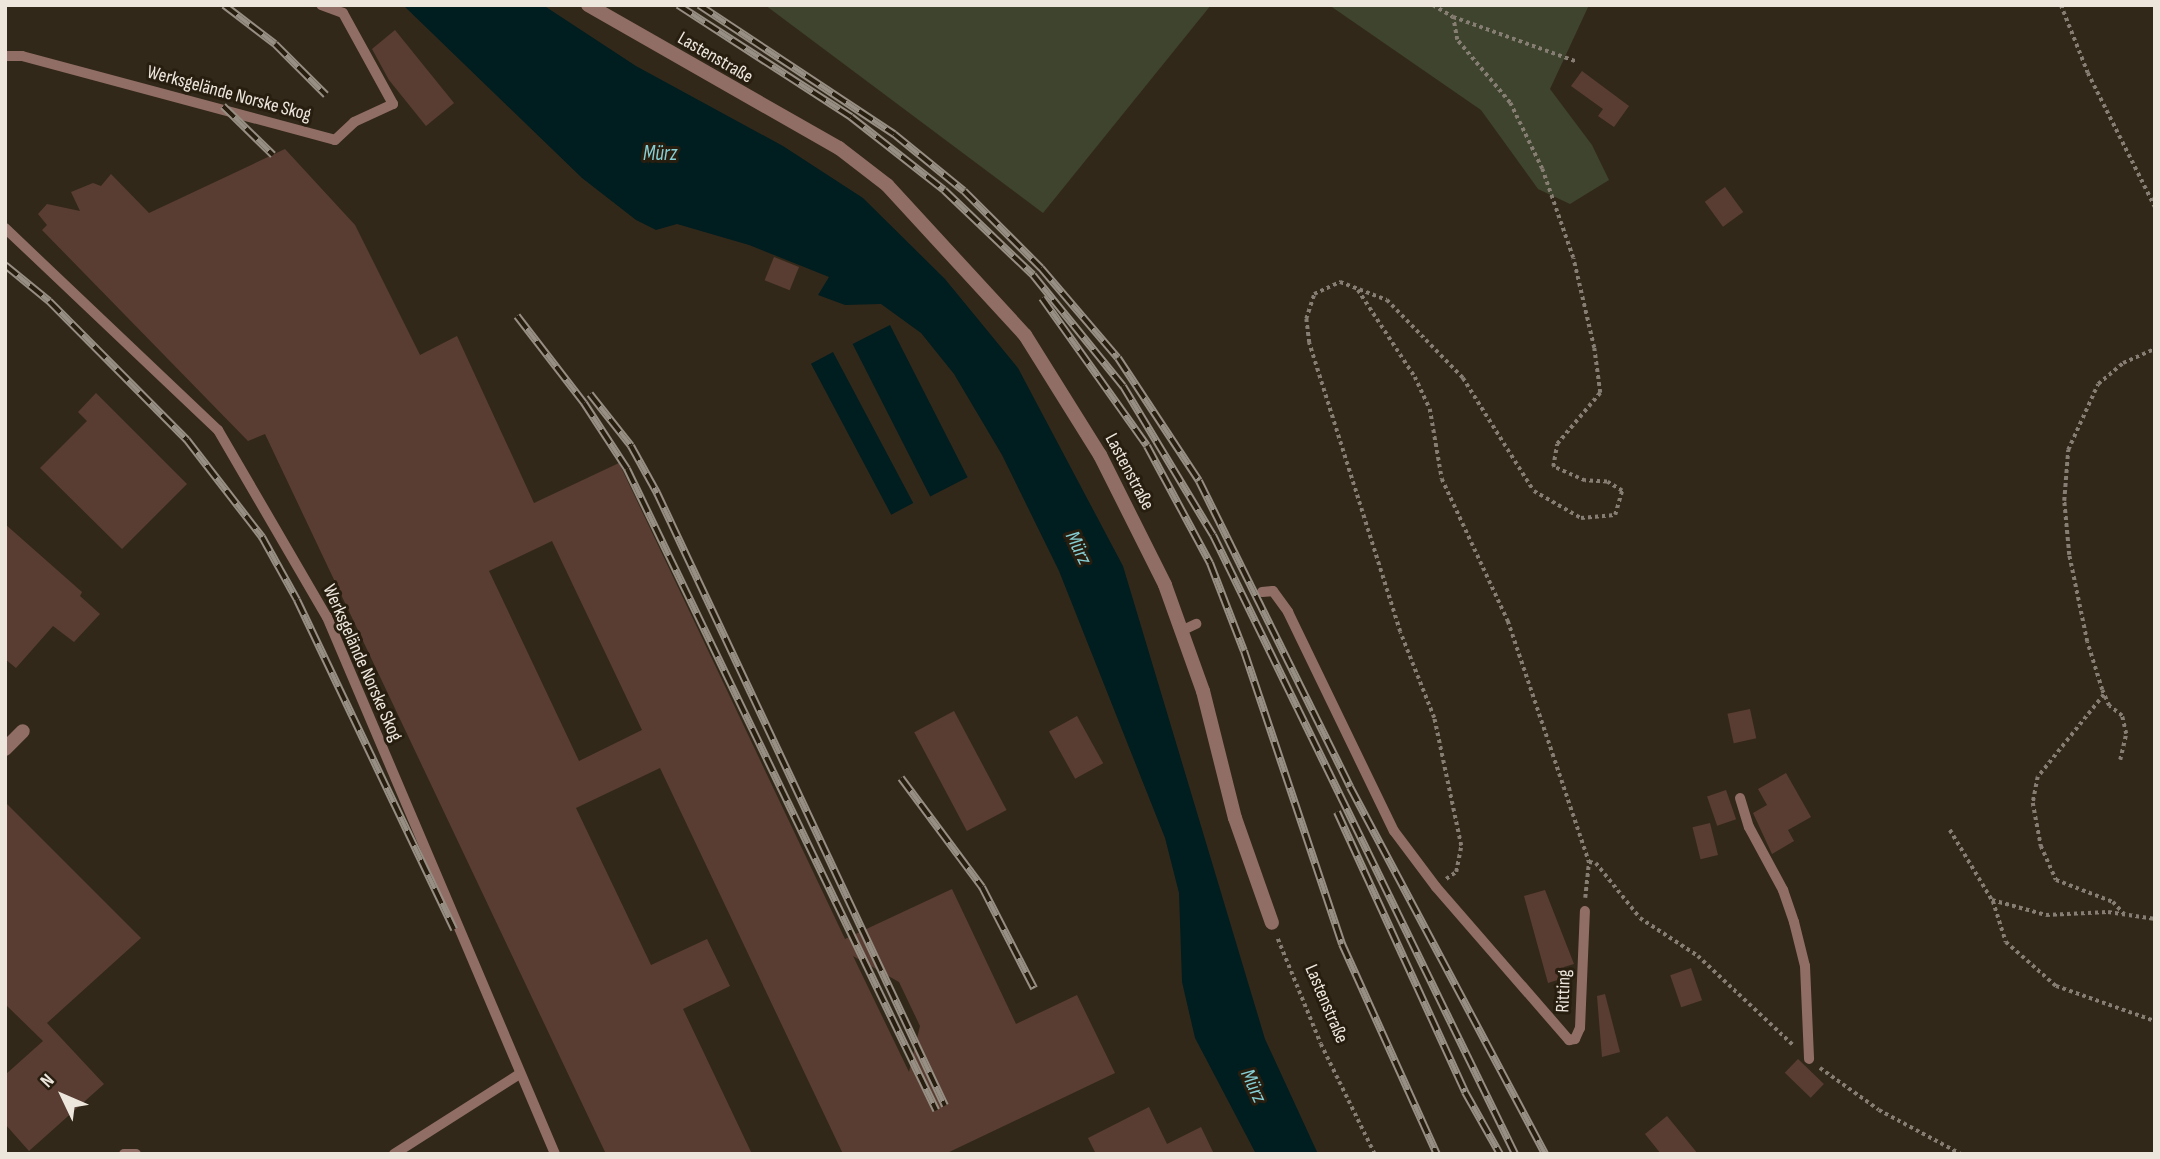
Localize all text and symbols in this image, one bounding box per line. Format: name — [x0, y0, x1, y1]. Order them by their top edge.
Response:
street label: Lastenstraße — [673, 27, 757, 89]
street label: Werksgelände Norske Skog — [144, 61, 314, 127]
water label: Mürz — [643, 141, 677, 167]
street label: Lastenstraße — [1099, 430, 1159, 514]
water label: Mürz — [1059, 527, 1097, 569]
street label: Werksgelände Norske Skog — [317, 581, 407, 745]
street label: Lastenstraße — [1299, 961, 1353, 1047]
street label: Ritting — [1552, 969, 1576, 1013]
north arrow — [28, 1061, 98, 1131]
water label: Mürz — [1234, 1065, 1272, 1107]
text: N — [36, 1069, 59, 1093]

